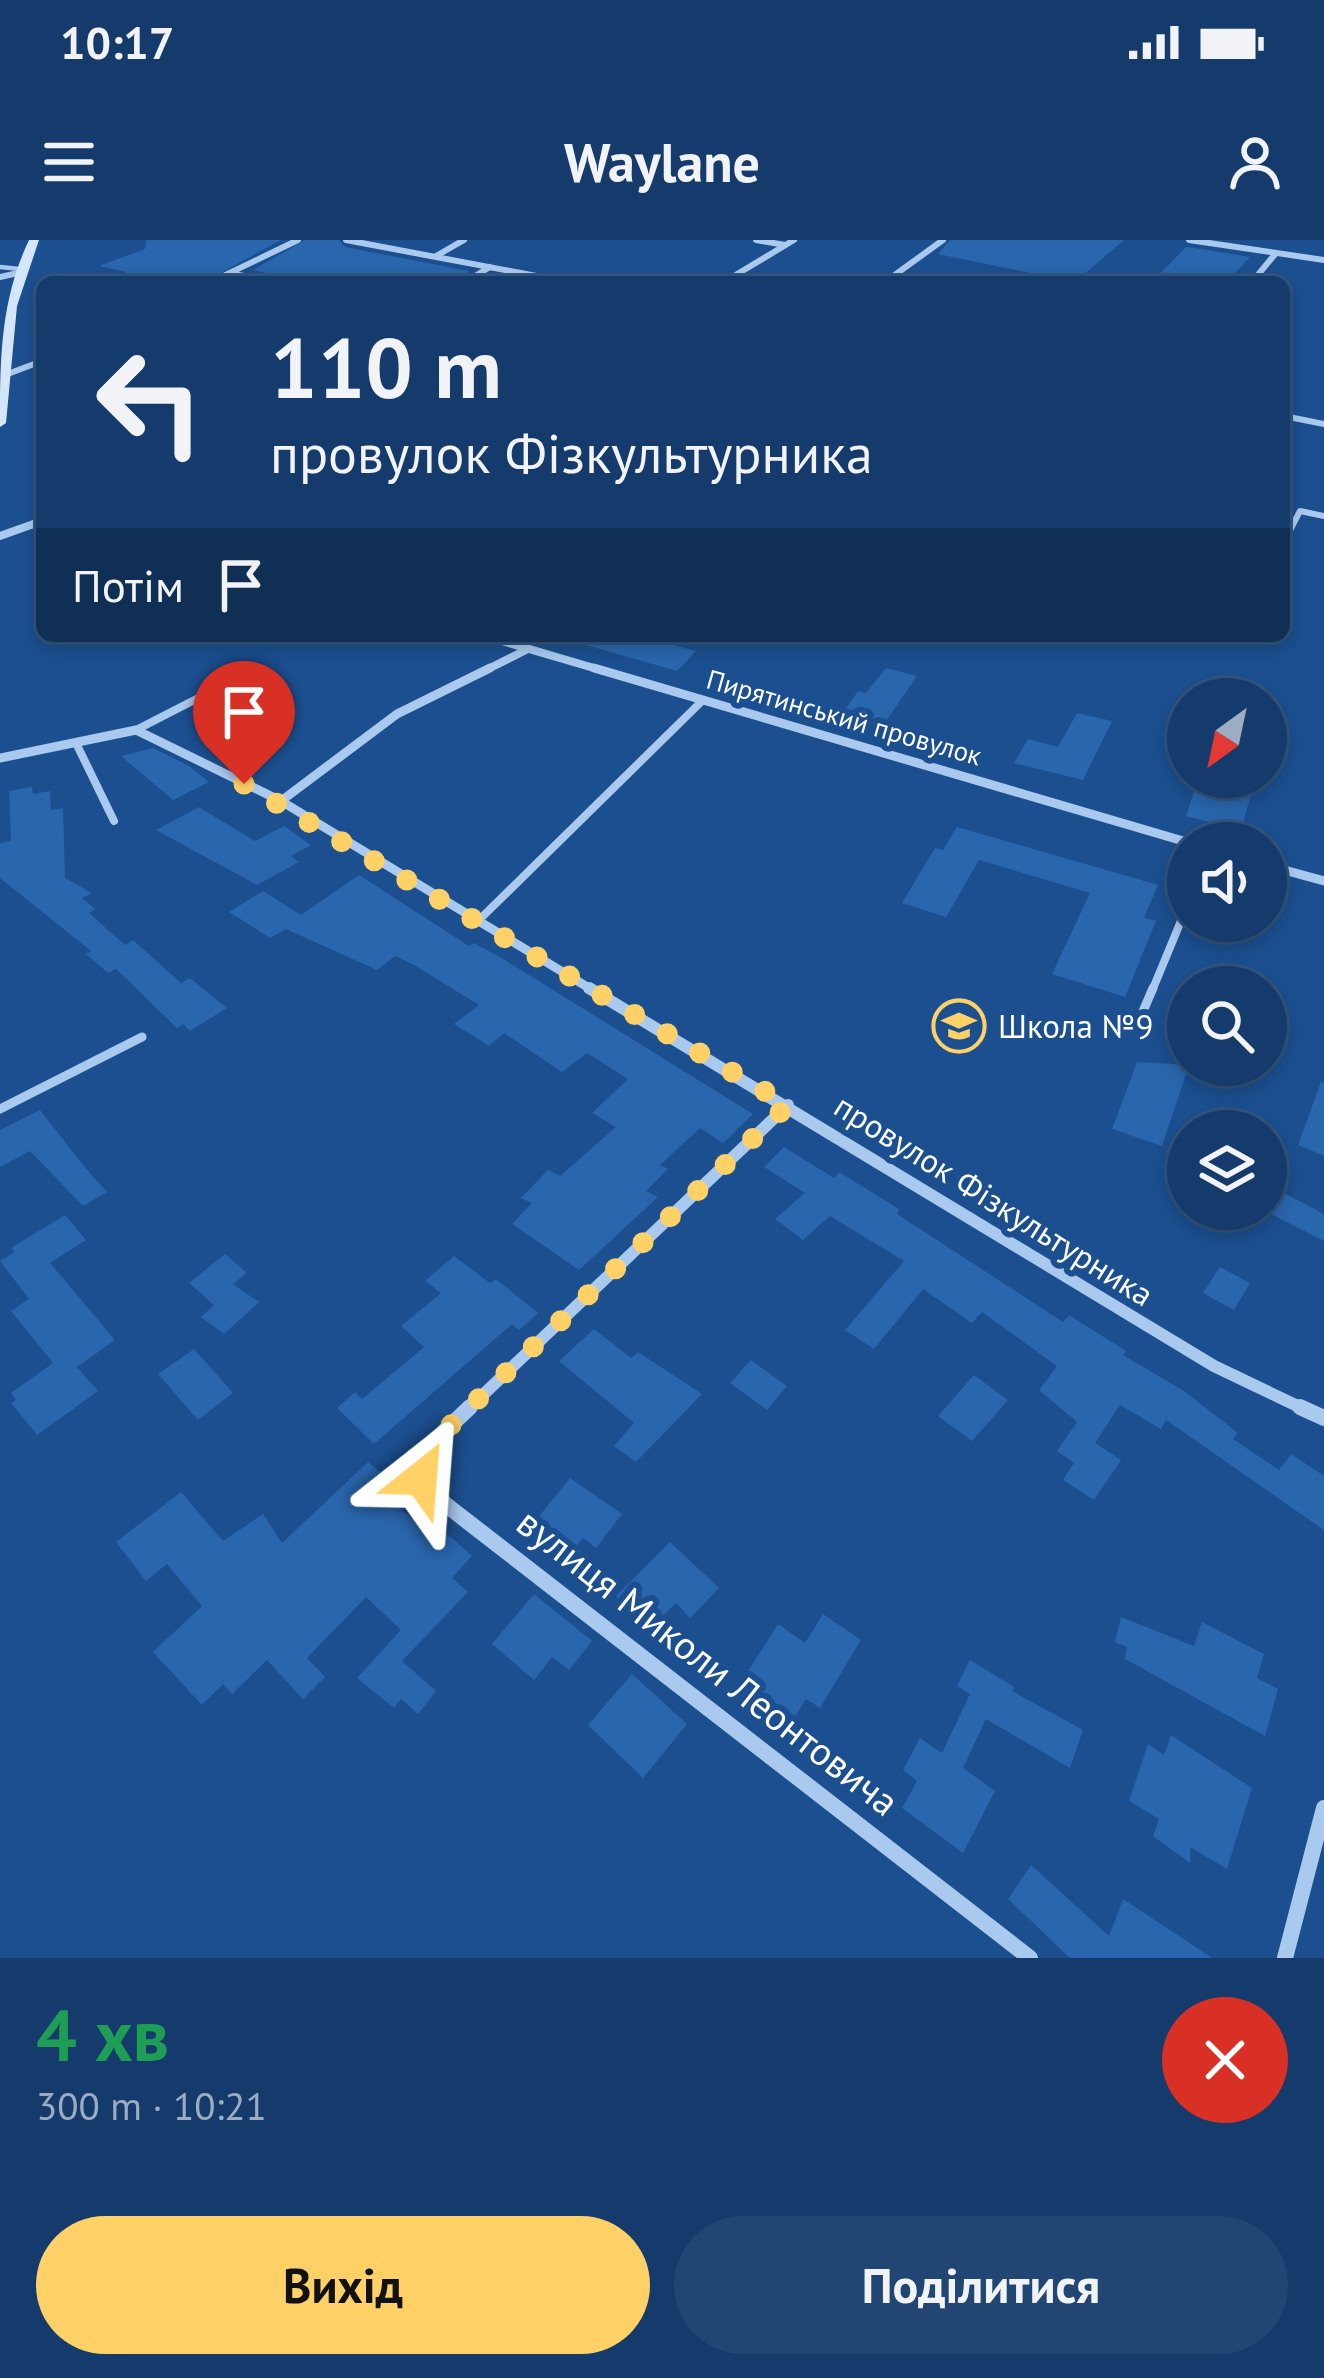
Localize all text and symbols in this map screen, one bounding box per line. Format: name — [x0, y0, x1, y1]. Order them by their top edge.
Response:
text: 10:17 — [60, 13, 174, 71]
text: Waylane — [564, 127, 760, 197]
icon: menu — [36, 129, 102, 195]
icon: person — [1222, 129, 1288, 195]
text: 110 m — [270, 312, 502, 421]
icon: left — [72, 324, 228, 480]
text: провулок Фізкультурника — [270, 418, 873, 488]
icon: arrive — [208, 552, 274, 618]
text: Потім — [72, 556, 184, 614]
pin — [193, 661, 295, 784]
street label: Пирятинський провулок — [703, 661, 986, 773]
north arrow — [1167, 678, 1287, 798]
map controls — [1167, 678, 1287, 1230]
icon: arrive — [211, 679, 277, 745]
button: sound — [1167, 822, 1287, 942]
button: search — [1167, 966, 1287, 1086]
school or university icon: Школа №9 — [931, 998, 987, 1054]
place label: Школа №9 — [998, 1004, 1153, 1047]
street label: провулок Фізкультурника — [827, 1084, 1162, 1315]
button: layers — [1167, 1110, 1287, 1230]
position arrow — [358, 1415, 484, 1541]
street label: вулиця Миколи Леонтовича — [507, 1497, 910, 1827]
text: 4 хв — [36, 1988, 169, 2081]
button: close — [1162, 1997, 1288, 2123]
text: 300 m · 10:21 — [36, 2080, 267, 2131]
button: Вихід — [36, 2216, 650, 2354]
button: Поділитися — [674, 2216, 1288, 2354]

